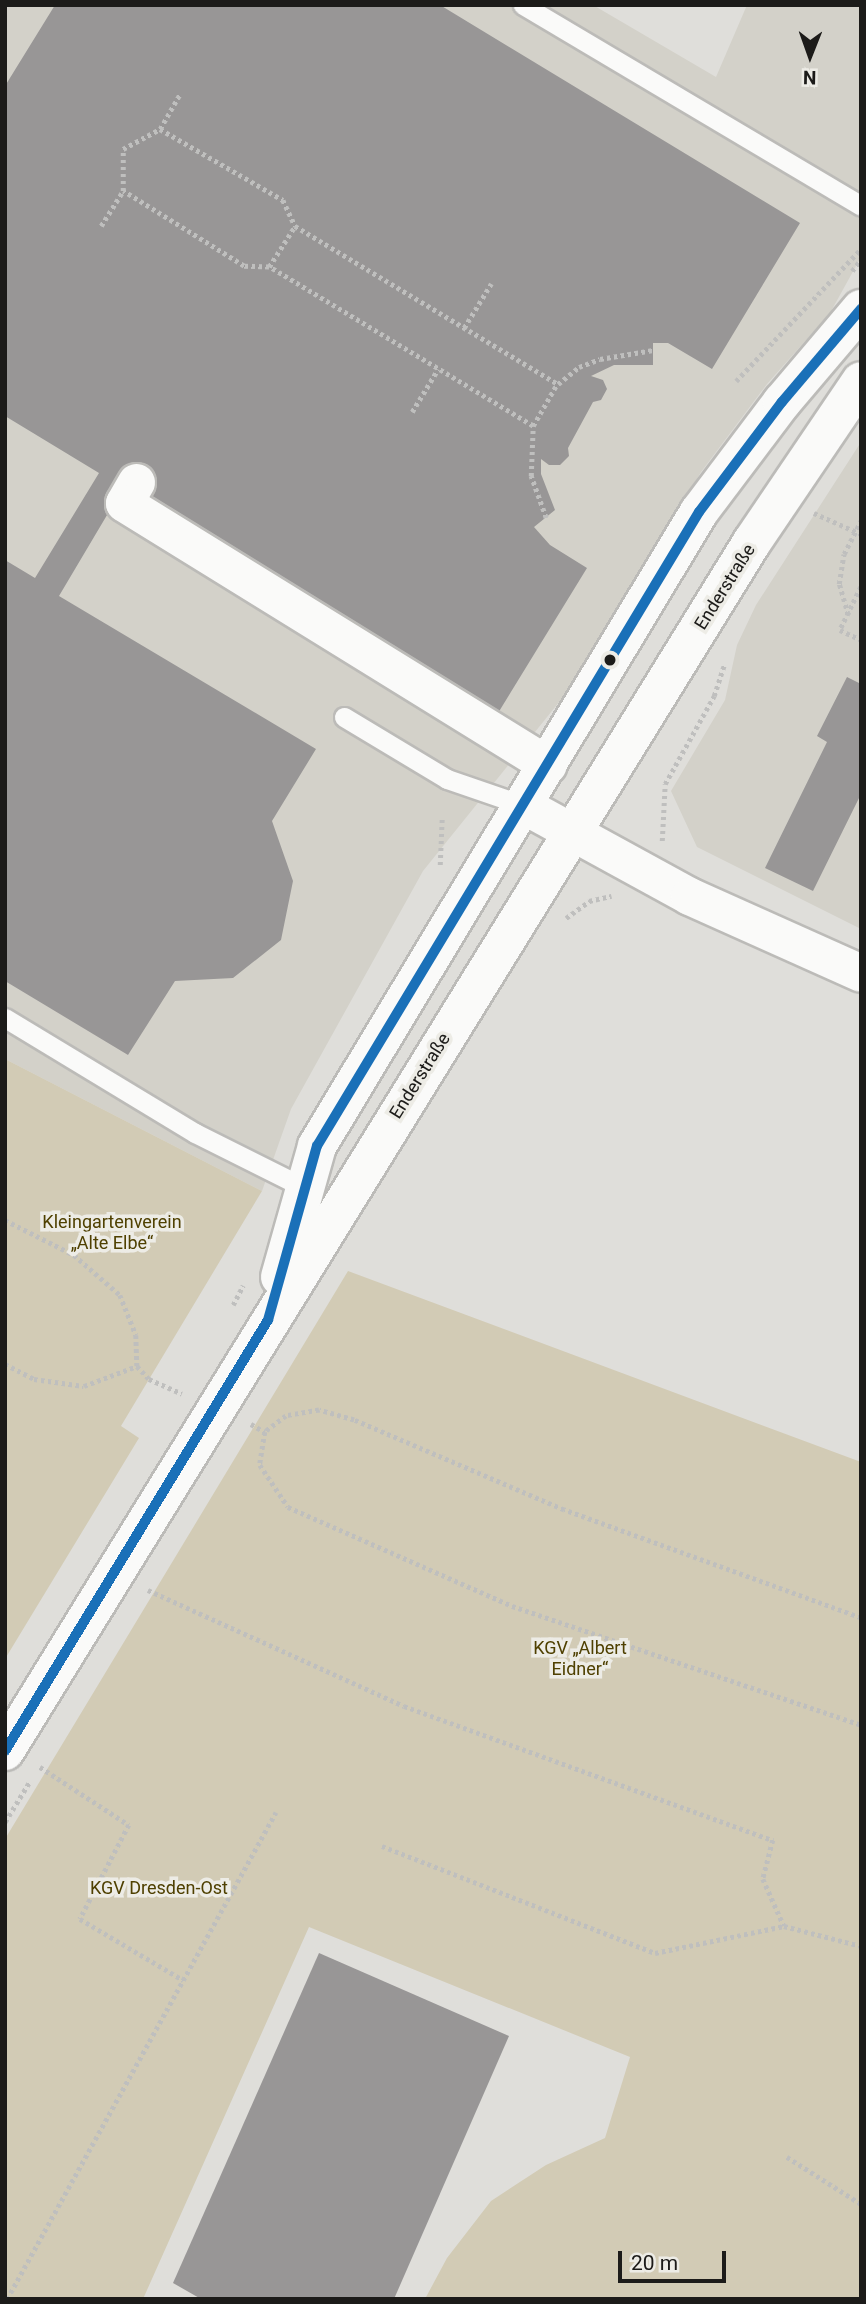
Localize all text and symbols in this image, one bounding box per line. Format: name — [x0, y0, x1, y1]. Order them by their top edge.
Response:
north arrow — [775, 21, 845, 91]
text: N — [803, 66, 817, 89]
street label: Enderstraße — [690, 540, 760, 634]
unlabelled marker — [603, 653, 617, 667]
street label: Enderstraße — [385, 1029, 455, 1123]
park label: Kleingartenverein „Alte Elbe“ — [42, 1212, 182, 1254]
park label: KGV „Albert Eidner“ — [533, 1638, 627, 1680]
park label: KGV Dresden-Ost — [90, 1877, 228, 1899]
scale bar — [621, 2238, 730, 2282]
text: 20 m — [631, 2251, 678, 2275]

